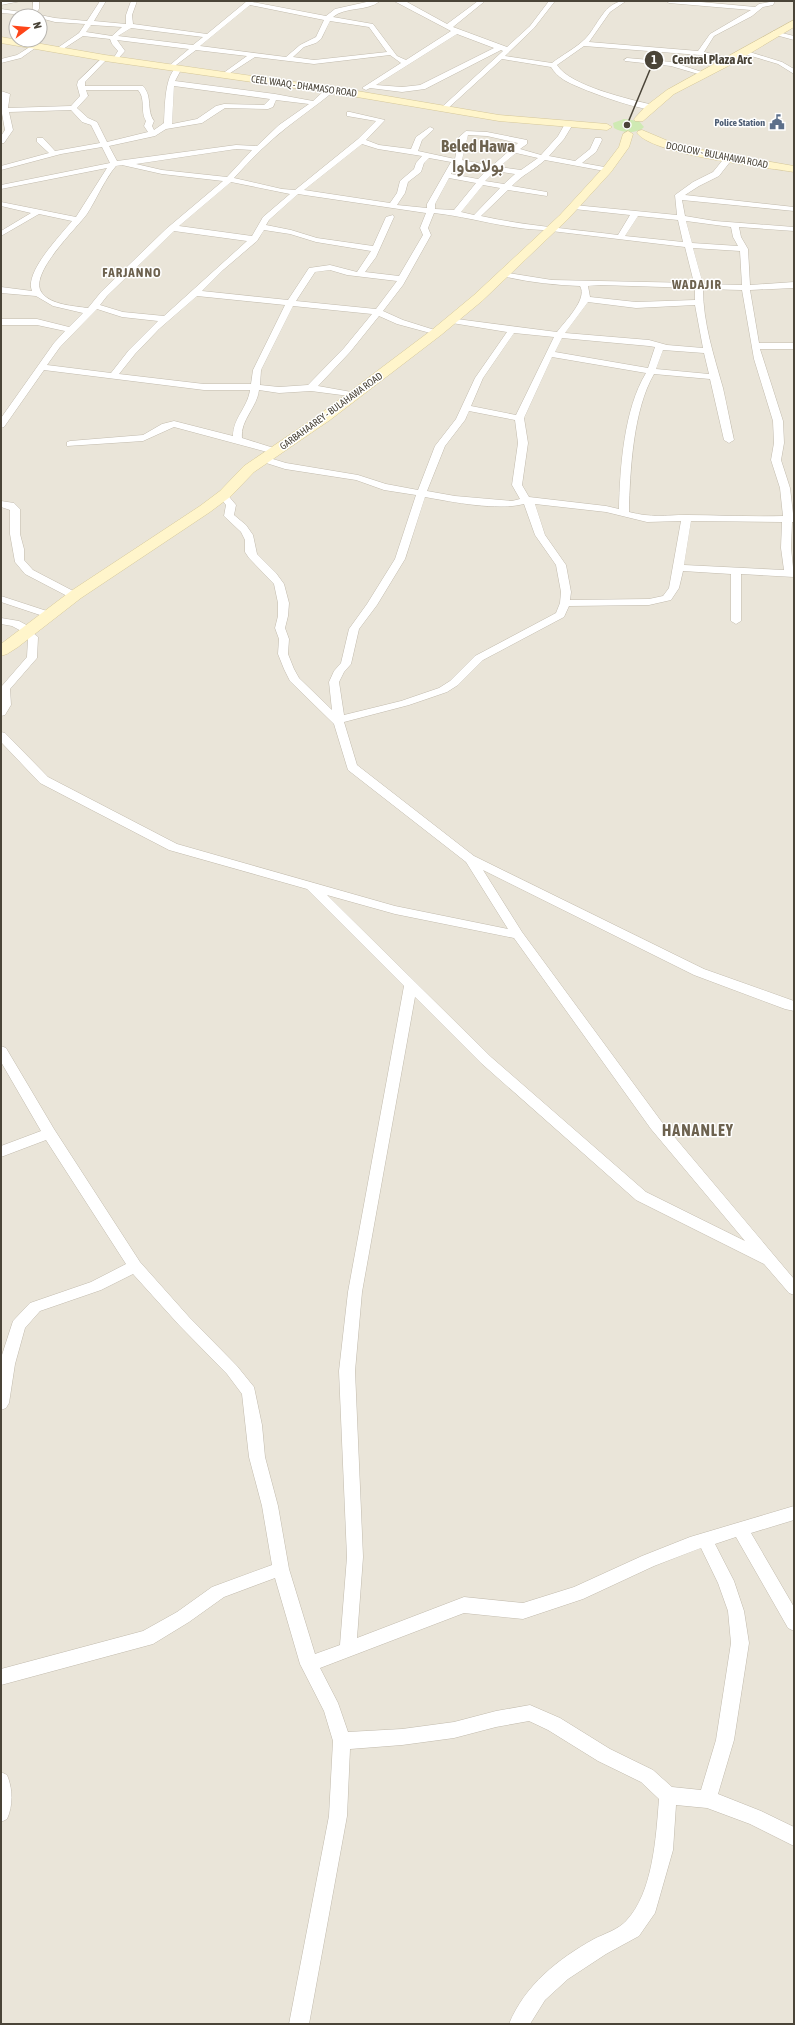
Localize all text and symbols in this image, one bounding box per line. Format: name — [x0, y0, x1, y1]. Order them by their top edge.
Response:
north arrow — [8, 8, 48, 48]
text: N — [31, 20, 44, 30]
callout: Central Plaza Arc — [644, 47, 760, 72]
text: Central Plaza Arc — [672, 52, 752, 67]
text: 1 — [651, 53, 657, 67]
street label: CEEL WAAQ - DHAMASO ROAD — [250, 73, 358, 99]
public building icon: Police Station — [768, 113, 786, 131]
place label: Police Station — [714, 117, 765, 128]
district label: Beled Hawa بولاهاوا — [441, 136, 515, 177]
street label: DOOLOW - BULAHAWA ROAD — [665, 140, 769, 170]
district label: FARJANNO — [102, 265, 162, 280]
district label: WADAJIR — [671, 277, 722, 292]
street label: GARBAHAAREY - BULAHAWA ROAD — [278, 370, 385, 452]
district label: HANANLEY — [662, 1121, 734, 1139]

